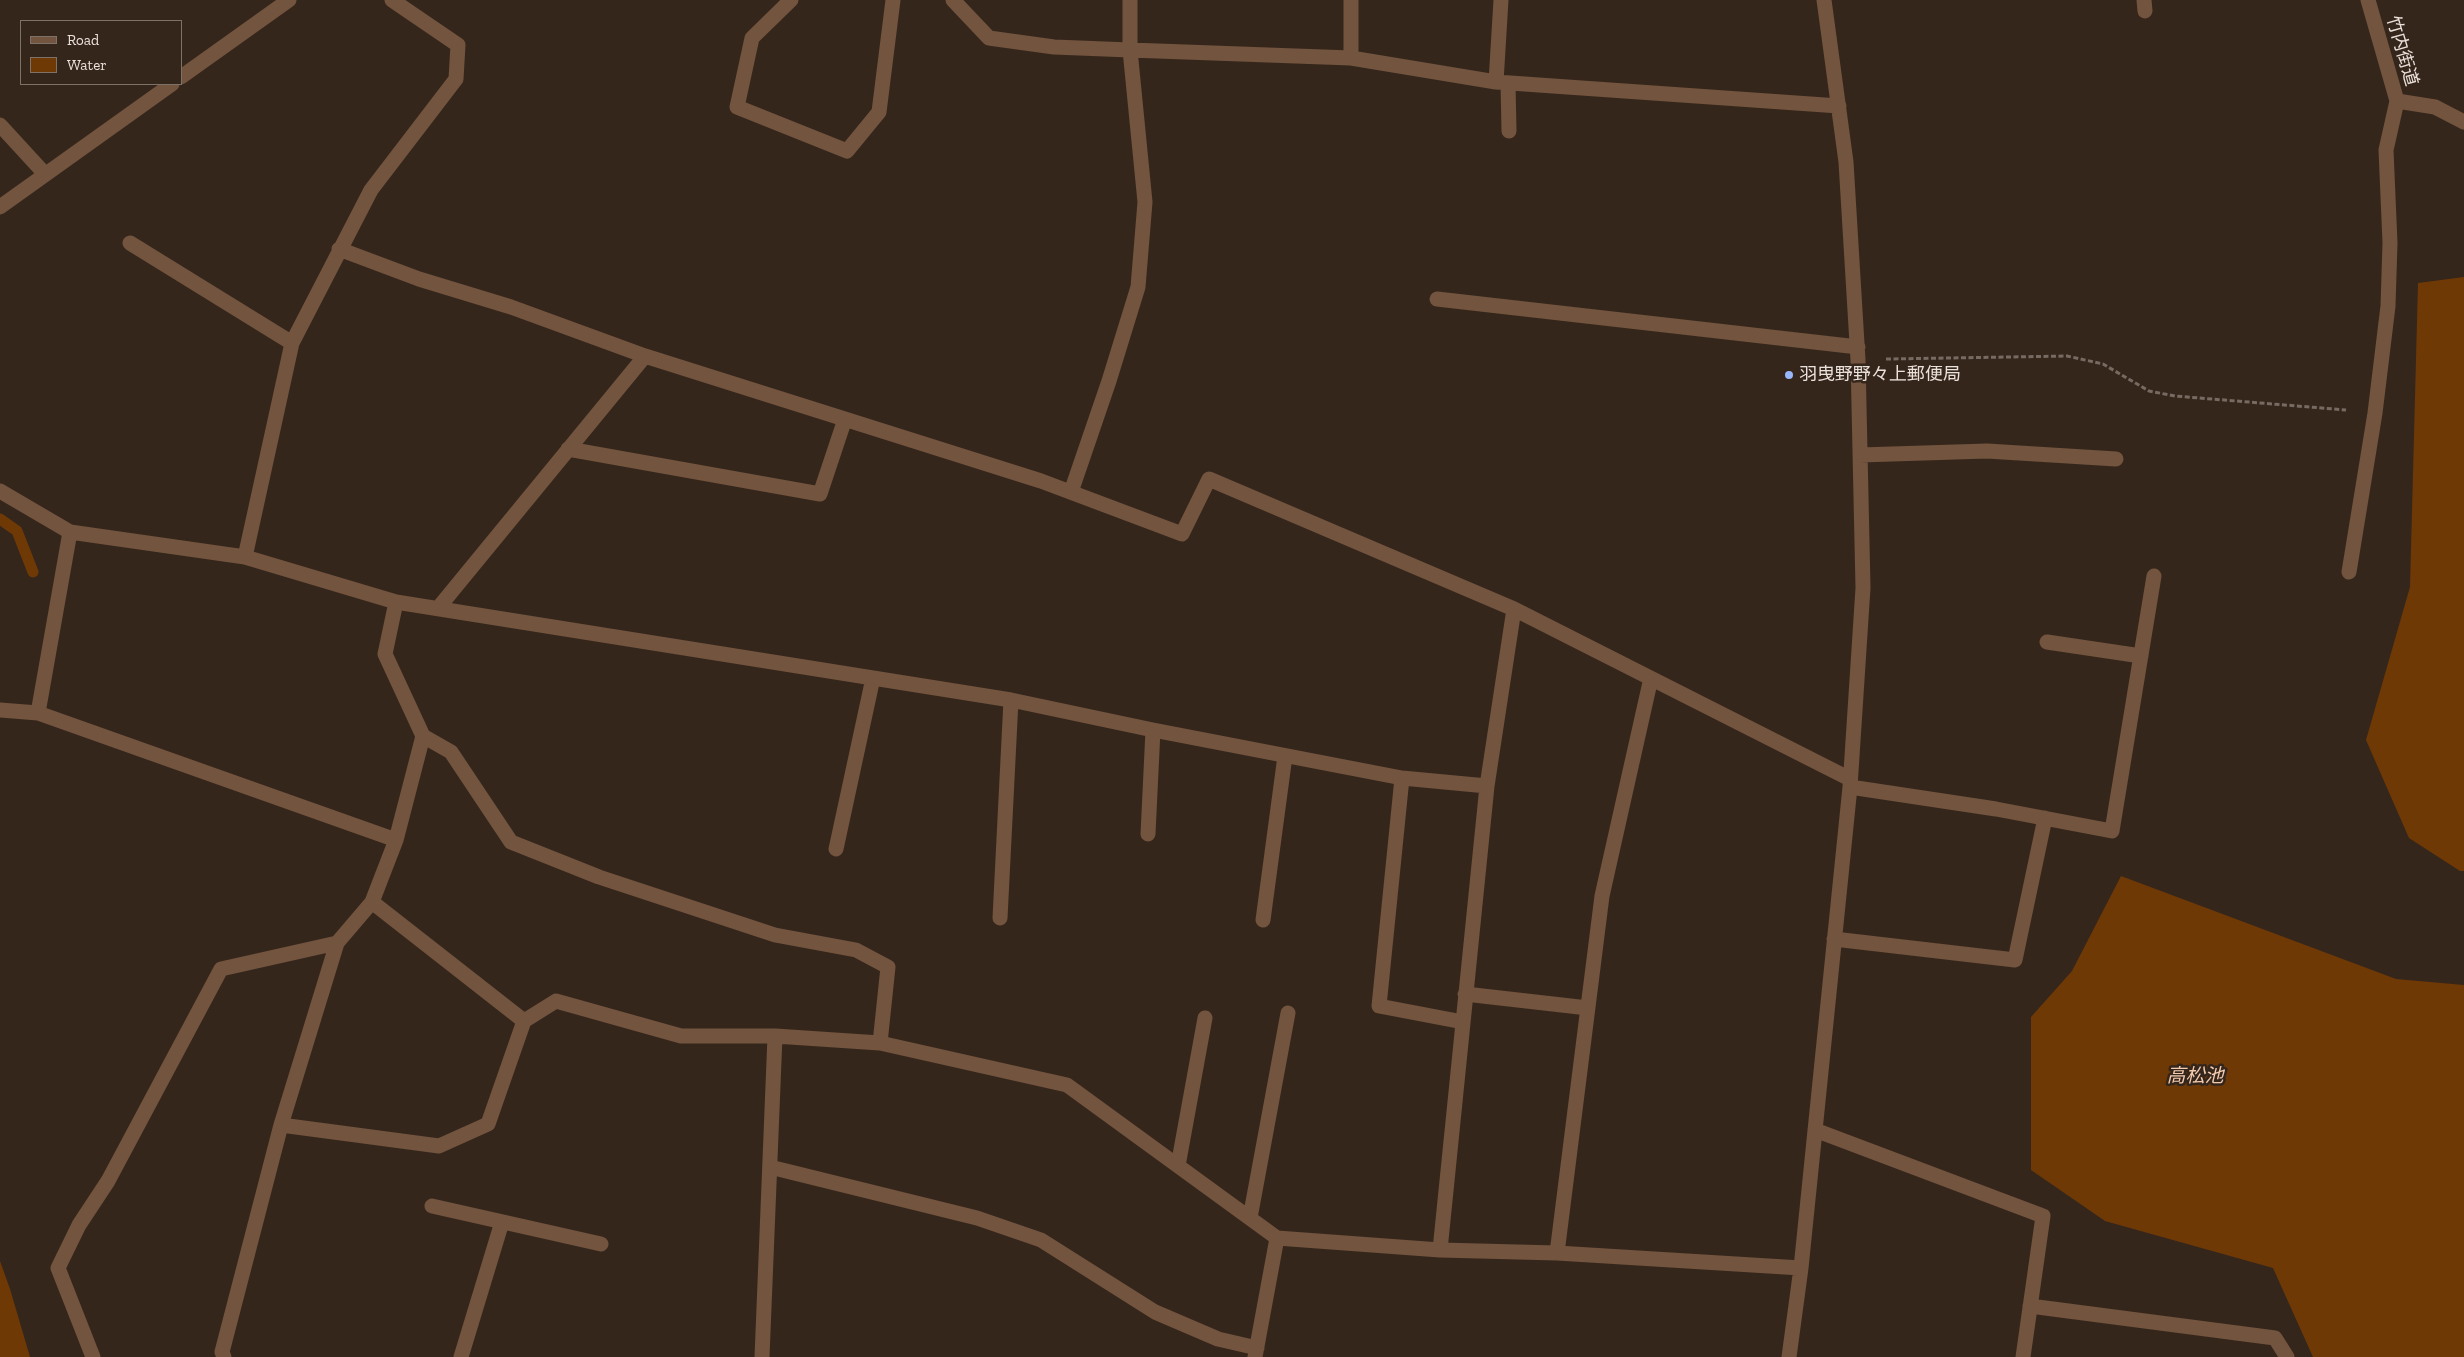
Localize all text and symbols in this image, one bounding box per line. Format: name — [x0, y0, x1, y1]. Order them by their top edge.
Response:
street label: 竹内街道 — [2382, 13, 2422, 89]
legend — [20, 20, 182, 85]
text: Road — [67, 31, 99, 49]
text: Water — [67, 56, 107, 74]
place label: 羽曳野野々上郵便局 — [1799, 364, 1961, 386]
marker: 羽曳野野々上郵便局 — [1783, 369, 1795, 381]
water label: 高松池 — [2167, 1066, 2223, 1088]

